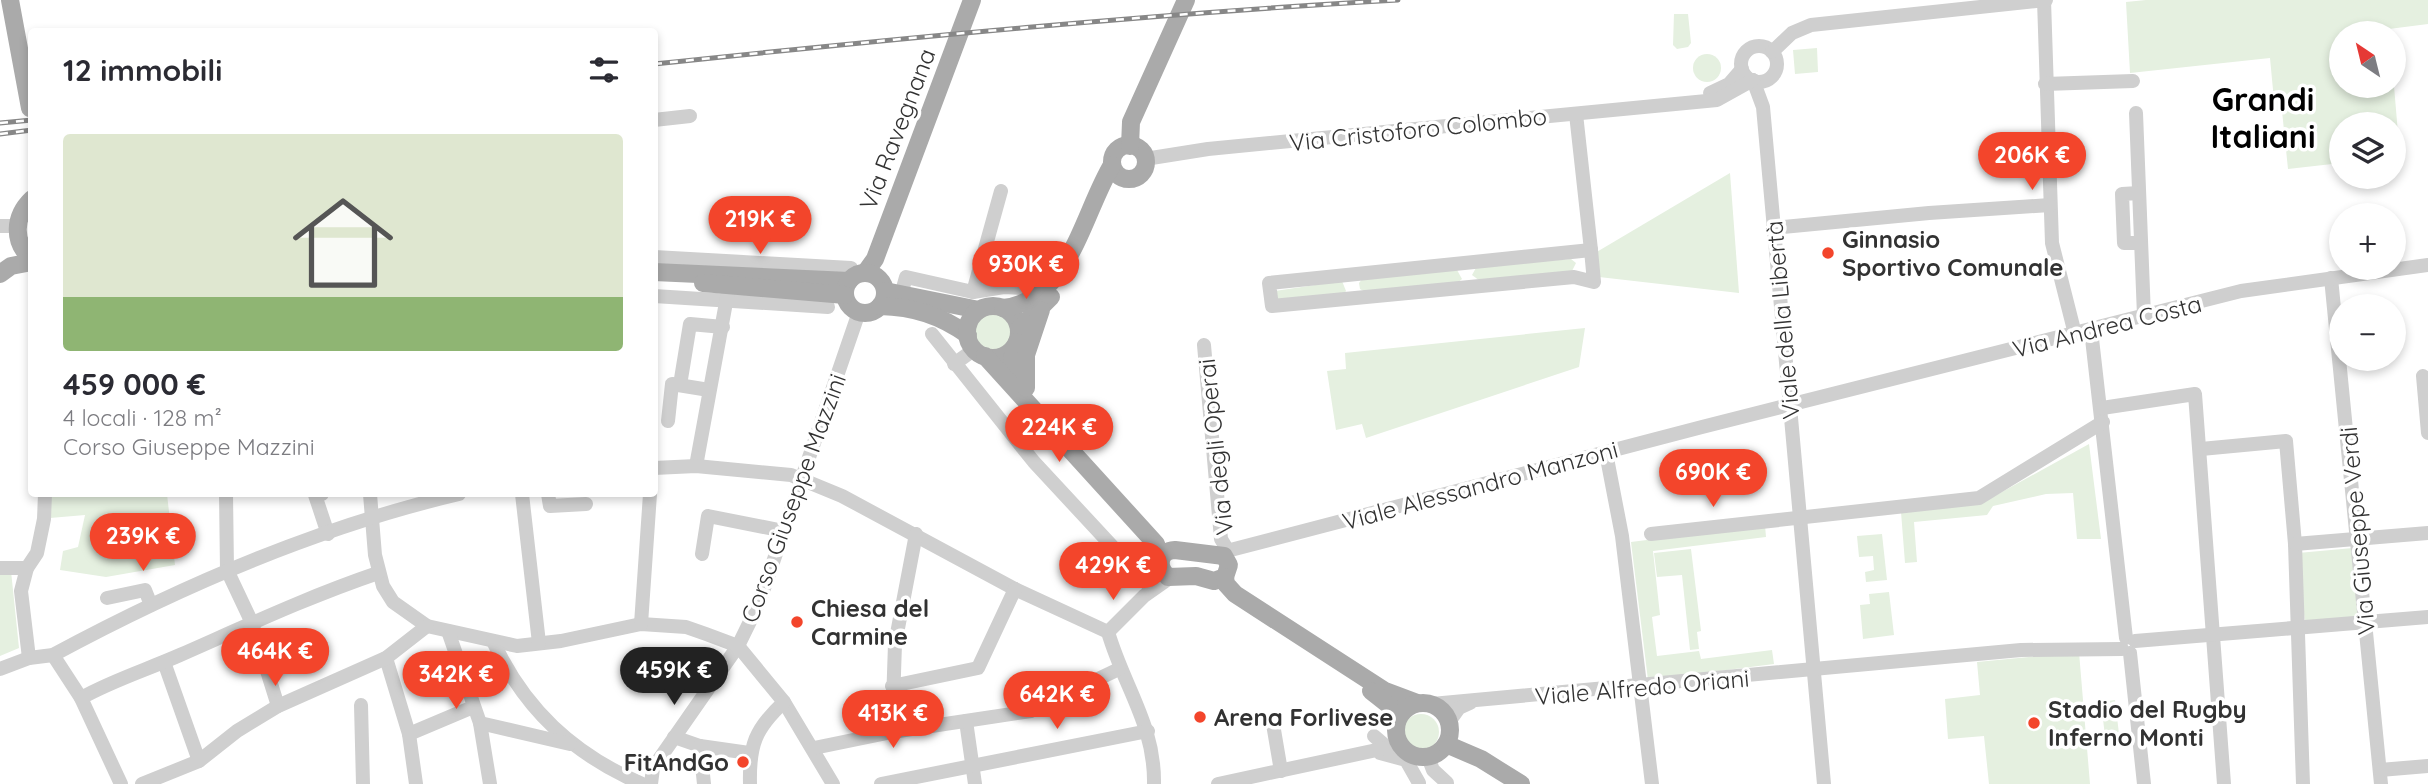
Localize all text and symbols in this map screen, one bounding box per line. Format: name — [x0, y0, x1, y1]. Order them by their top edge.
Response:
north arrow — [2329, 21, 2406, 98]
map controls — [2329, 21, 2406, 371]
street label: Via Ravegnana — [852, 44, 942, 214]
text: 12 immobili — [63, 51, 222, 89]
icon: filters — [585, 51, 623, 89]
district label: Grandi Italiani — [2211, 79, 2315, 156]
street label: Via Cristoforo Colombo — [1288, 101, 1548, 157]
button: layers — [2329, 112, 2406, 189]
pin: 206K € — [1975, 132, 2089, 192]
text: 206K € — [1994, 140, 2070, 169]
icon: home — [280, 180, 406, 306]
pin: 219K € — [703, 196, 817, 256]
button: + — [2329, 203, 2406, 280]
text: 219K € — [724, 204, 796, 233]
street label: Viale della Libertà — [1758, 219, 1806, 421]
place label: Ginnasio Sportivo Comunale — [1842, 224, 2063, 282]
pin: 930K € — [969, 242, 1083, 301]
marker: Ginnasio Sportivo Comunale — [1820, 245, 1836, 261]
text: 930K € — [988, 249, 1064, 278]
street label: Via Andrea Costa — [2009, 288, 2205, 364]
button: − — [2329, 294, 2406, 371]
street label: Via degli Operai — [1191, 357, 1239, 537]
text: 459 000 € — [63, 365, 206, 403]
street label: Corso Giuseppe Mazzini — [734, 369, 852, 627]
text: 4 locali · 128 m² — [63, 403, 222, 432]
pin: 224K € — [1002, 405, 1116, 464]
text: 224K € — [1021, 412, 1097, 441]
street label: Via Giuseppe Verdi — [2333, 426, 2381, 636]
text: Corso Giuseppe Mazzini — [63, 432, 315, 461]
street label: Viale Alessandro Manzoni — [1339, 434, 1621, 536]
pin: 690K € — [1656, 449, 1770, 509]
text: 690K € — [1675, 457, 1751, 486]
pin: 239K € — [86, 514, 200, 573]
text: 239K € — [106, 521, 180, 550]
pin: 429K € — [1056, 542, 1170, 602]
text: 429K € — [1075, 550, 1151, 579]
place label: Chiesa del Carmine — [811, 593, 929, 651]
marker: Chiesa del Carmine — [789, 614, 805, 630]
pin: 464K € — [218, 628, 332, 688]
text: 464K € — [237, 636, 313, 665]
pin: 459K € — [617, 648, 731, 707]
pin: 342K € — [399, 652, 513, 711]
text: 459K € — [636, 655, 712, 684]
text: 342K € — [419, 659, 493, 688]
street label: Viale Alfredo Oriani — [1534, 663, 1750, 711]
pin: 642K € — [1000, 672, 1114, 731]
text: 642K € — [1019, 679, 1095, 708]
pin: 413K € — [836, 690, 950, 750]
place label: Stadio del Rugby Inferno Monti — [2048, 694, 2247, 752]
text: 413K € — [858, 698, 928, 727]
place label: Arena Forlivese — [1214, 702, 1393, 732]
marker: Arena Forlivese — [1192, 709, 1208, 725]
marker: Stadio del Rugby Inferno Monti — [2026, 715, 2042, 731]
place label: FitAndGo — [624, 747, 729, 777]
marker: FitAndGo — [735, 754, 751, 770]

